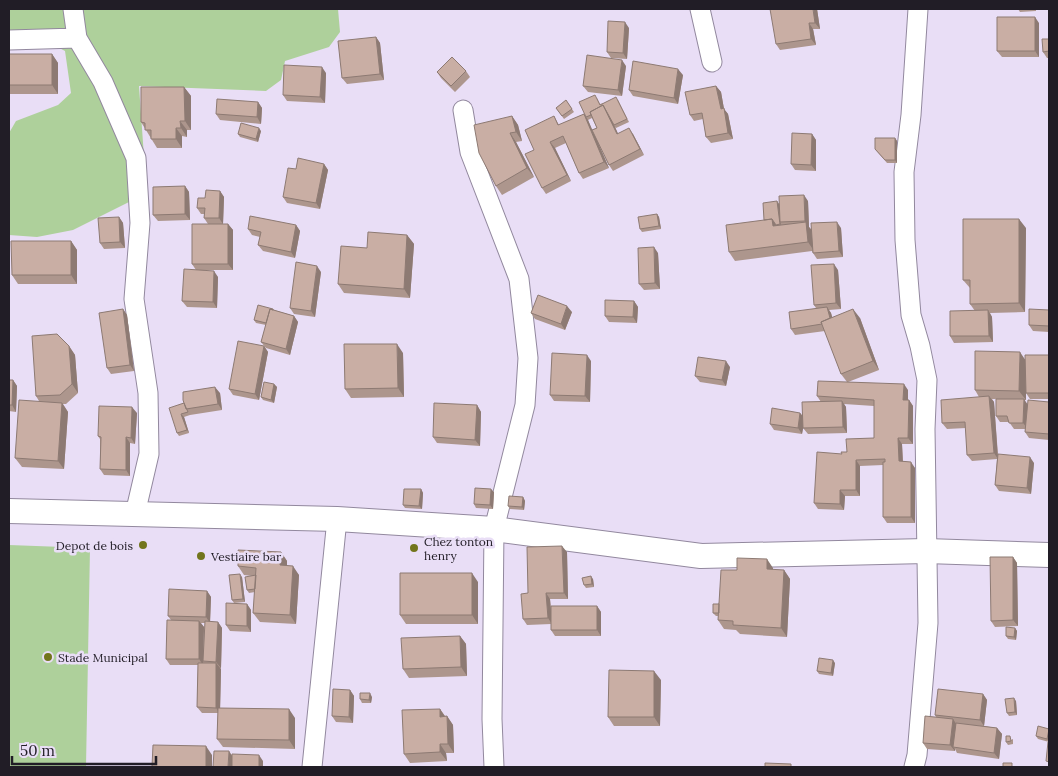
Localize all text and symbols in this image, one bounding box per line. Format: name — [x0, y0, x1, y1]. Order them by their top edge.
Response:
place label: Chez tonton henry — [424, 534, 493, 563]
place label: Depot de bois — [56, 538, 133, 553]
marker: Depot de bois — [137, 539, 149, 551]
marker: Chez tonton henry — [408, 542, 420, 554]
place label: Vestiaire bar — [210, 549, 282, 564]
marker: Vestiaire bar — [195, 550, 207, 562]
place label: Stade Municipal — [58, 650, 148, 665]
marker: Stade Municipal — [42, 651, 54, 663]
scale bar — [12, 734, 156, 766]
text: 50 m — [20, 741, 55, 760]

